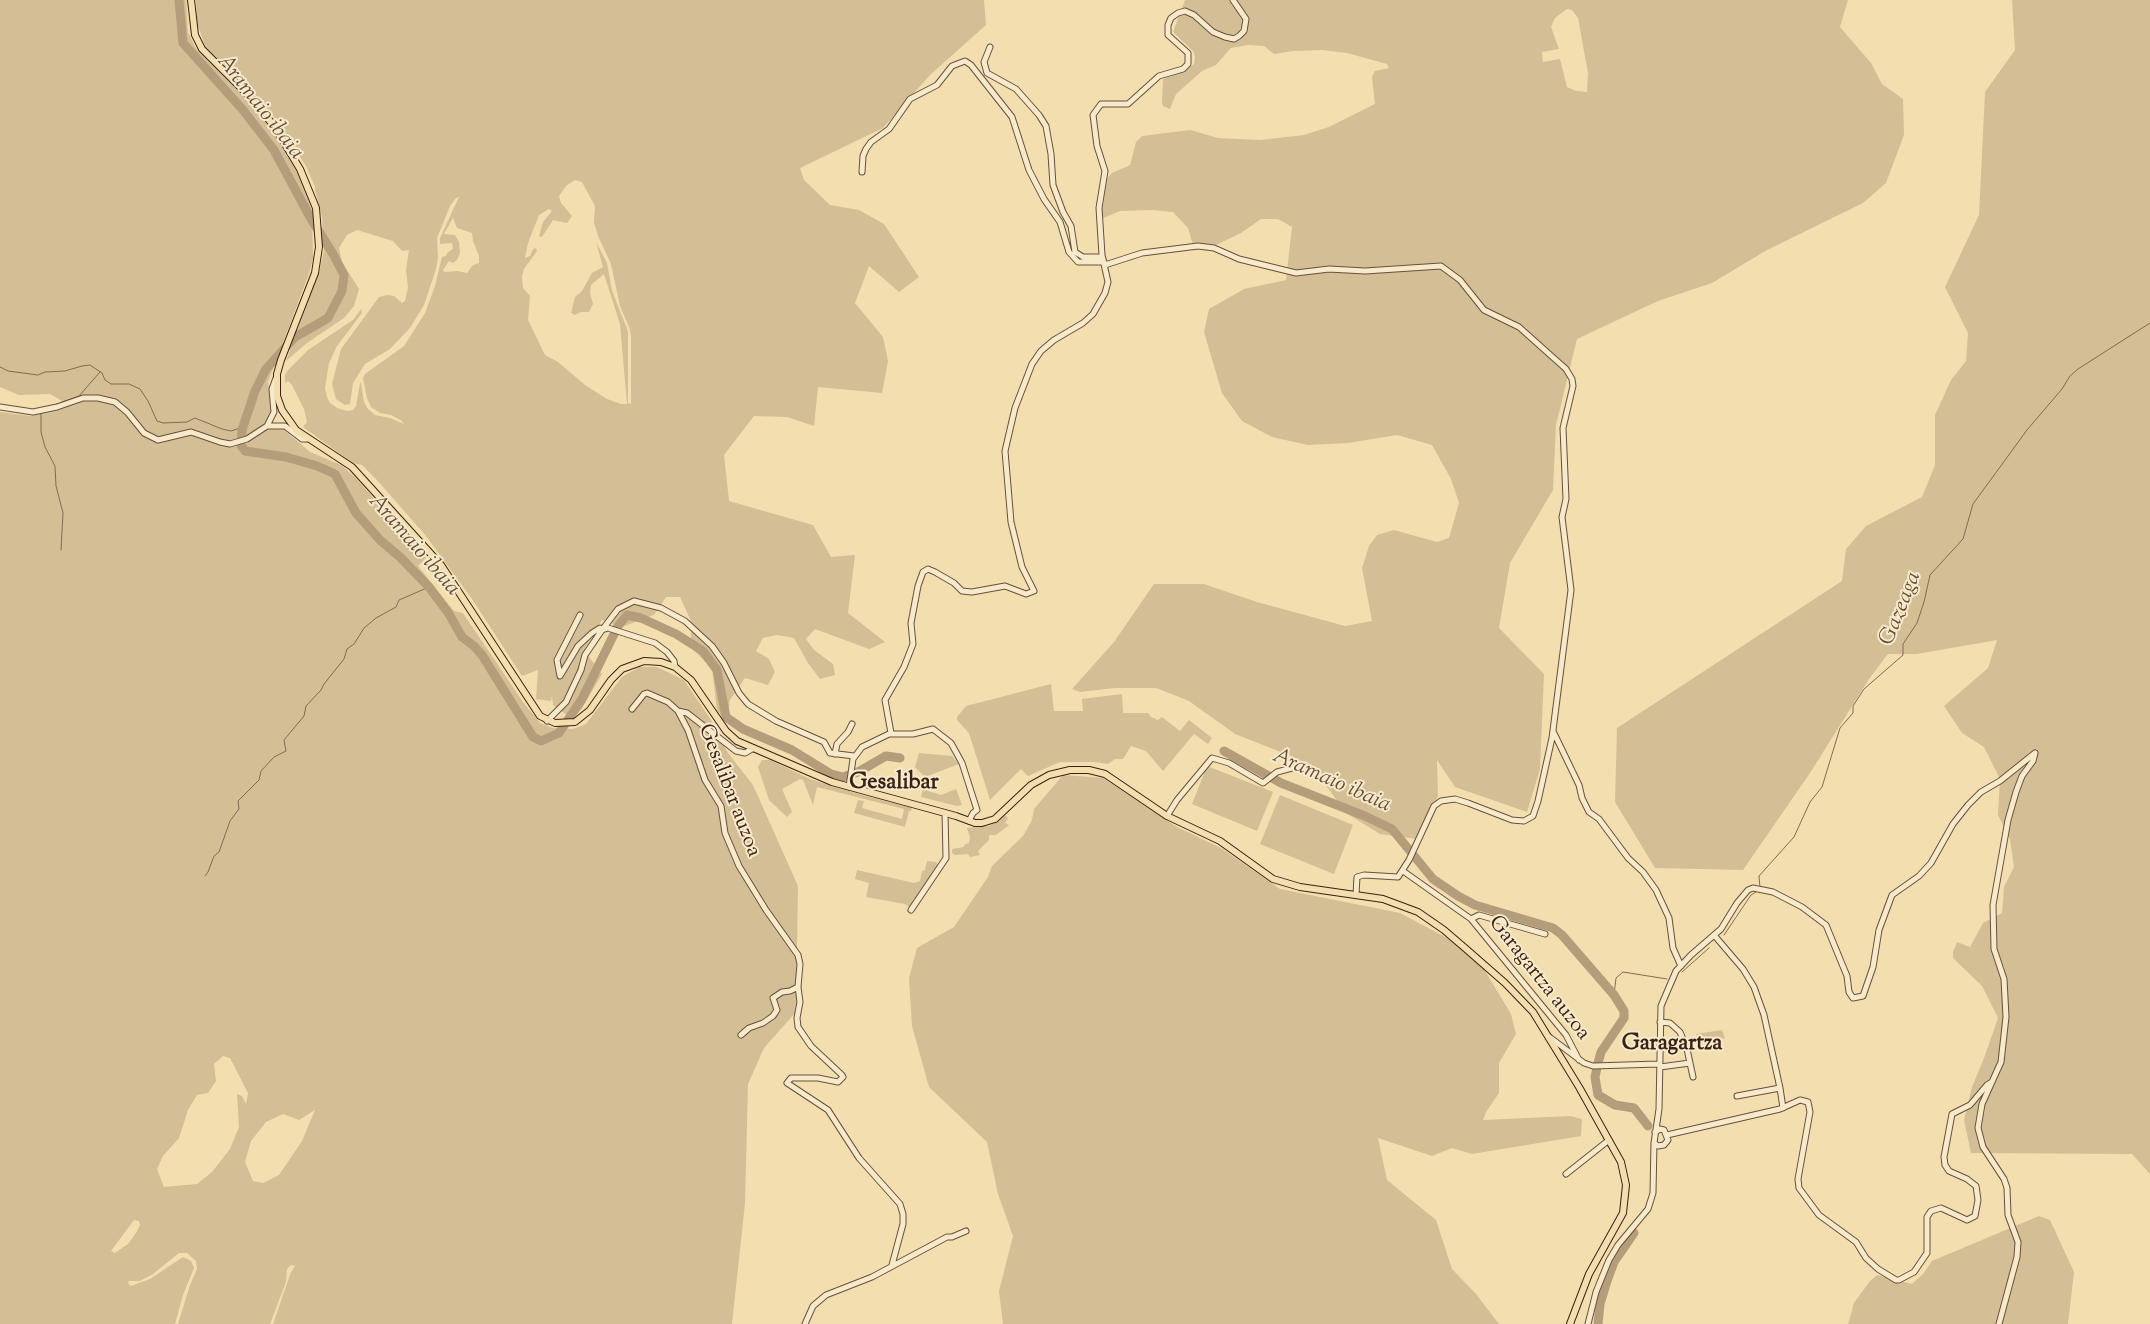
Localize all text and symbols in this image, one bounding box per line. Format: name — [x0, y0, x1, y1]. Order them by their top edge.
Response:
water label: Aramaio ibaia — [210, 50, 308, 166]
water label: Aramaio ibaia — [362, 490, 464, 602]
water label: Gazeaga — [1875, 568, 1929, 650]
street label: Gesalibar auzoa — [691, 721, 765, 861]
water label: Aramaio ibaia — [1268, 744, 1394, 820]
district label: Gesalibar — [849, 771, 939, 797]
street label: Garagartza auzoa — [1482, 912, 1594, 1046]
district label: Garagartza — [1622, 1032, 1722, 1058]

